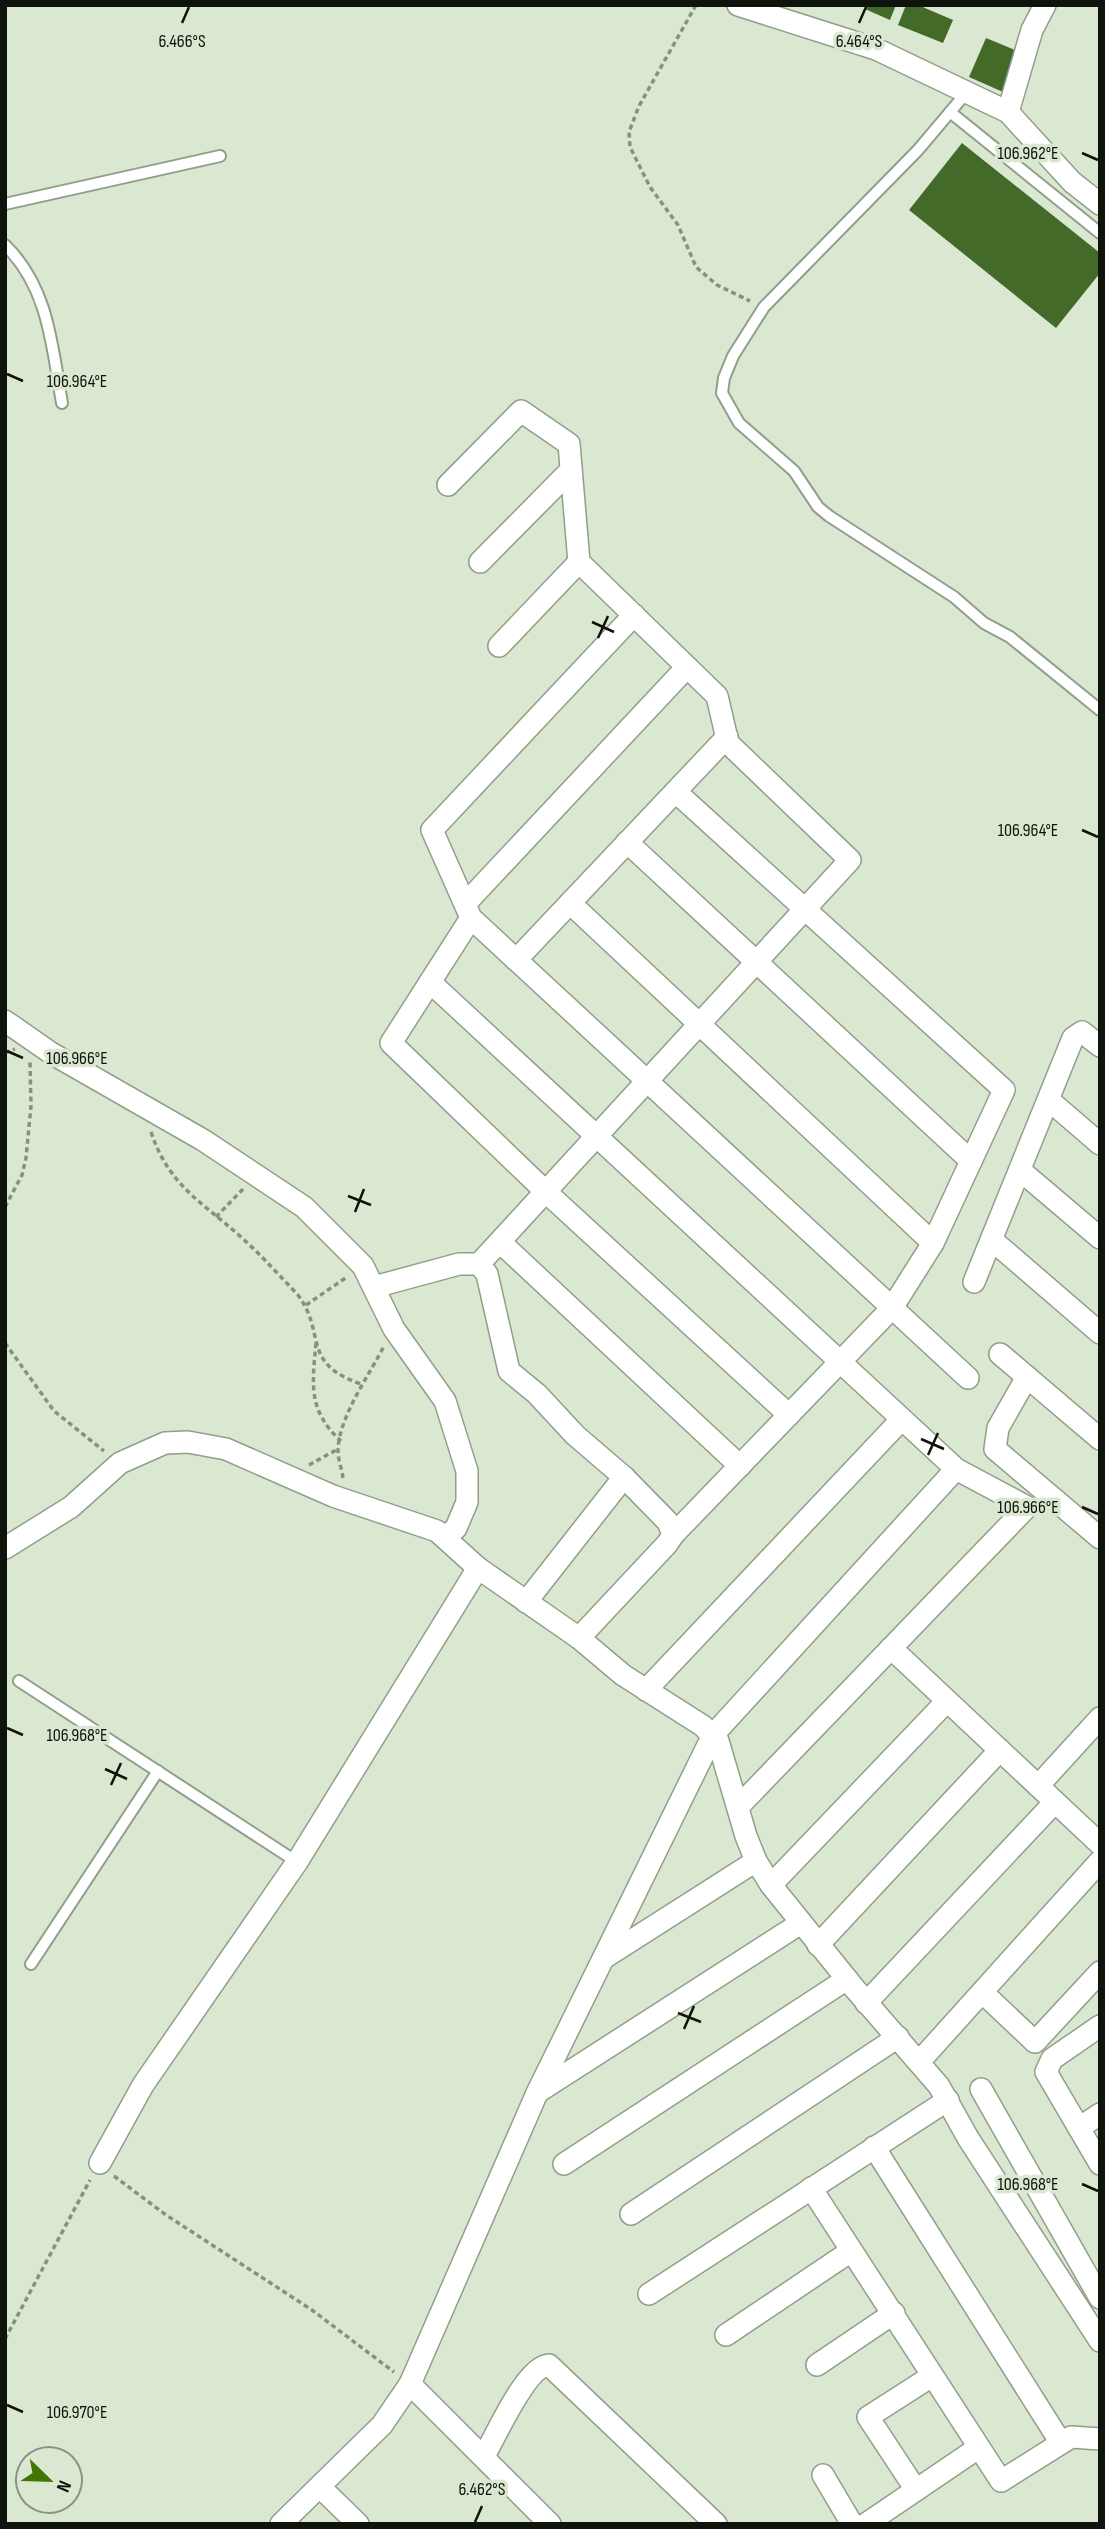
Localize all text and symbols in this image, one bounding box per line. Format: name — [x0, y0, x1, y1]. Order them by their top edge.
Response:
text: 6.466°S — [158, 31, 206, 52]
text: 6.464°S — [836, 31, 883, 52]
text: 106.962°E — [997, 143, 1059, 164]
text: 106.964°E — [47, 371, 107, 392]
text: 106.964°E — [998, 820, 1058, 841]
text: 106.966°E — [46, 1048, 108, 1069]
text: 106.966°E — [997, 1497, 1059, 1518]
text: 106.968°E — [46, 1725, 108, 1746]
text: 106.968°E — [997, 2174, 1059, 2195]
text: 106.970°E — [47, 2402, 107, 2423]
north arrow — [14, 2445, 84, 2515]
text: N — [51, 2477, 76, 2495]
text: 6.462°S — [459, 2479, 506, 2500]

